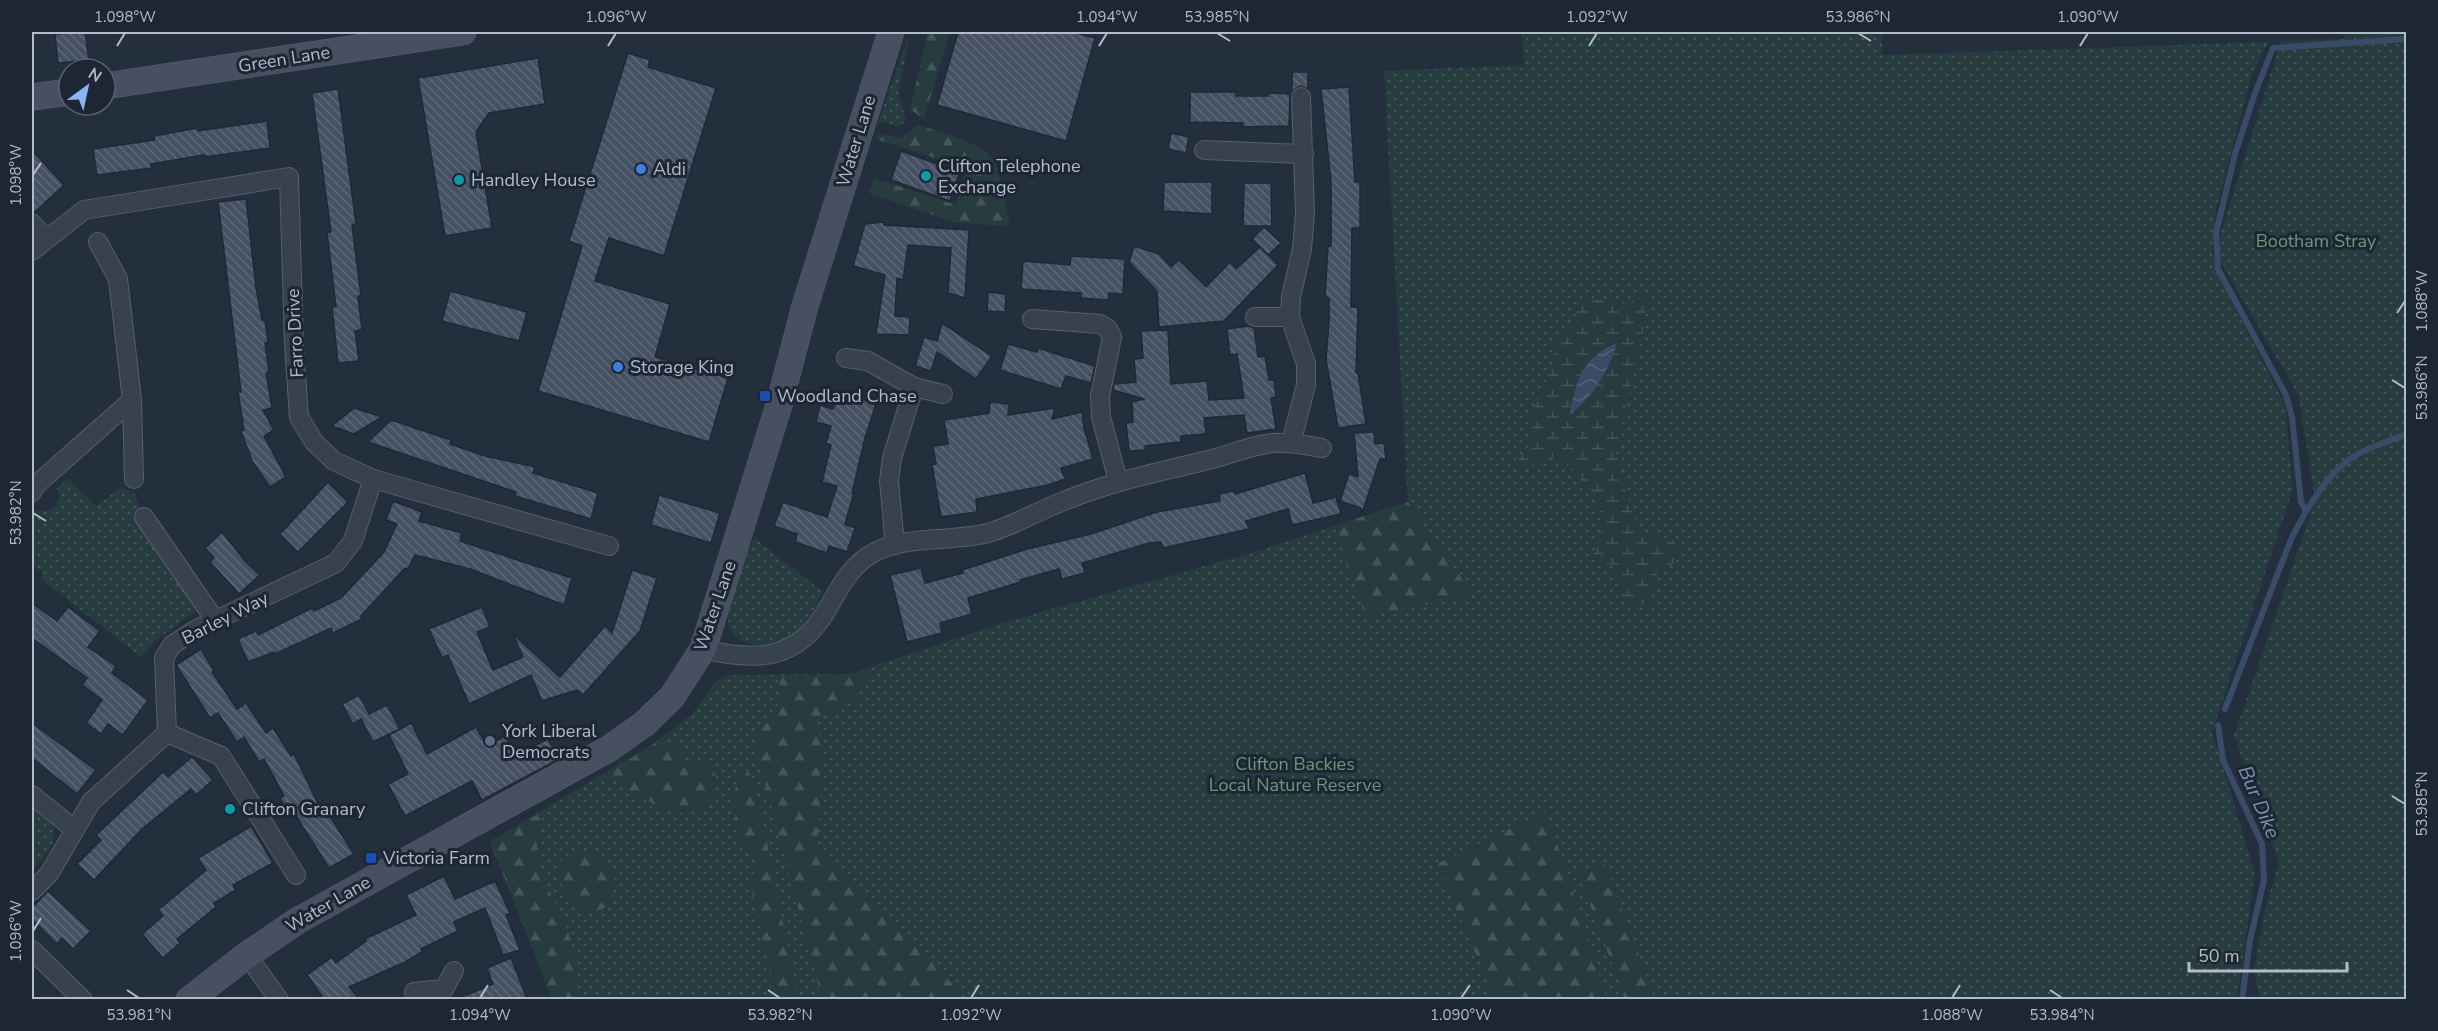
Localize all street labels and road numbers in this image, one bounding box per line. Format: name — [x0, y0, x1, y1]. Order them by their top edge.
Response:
street label: Green Lane — [236, 40, 332, 78]
street label: Water Lane — [831, 92, 881, 190]
street label: Farro Drive — [281, 288, 309, 378]
street label: Water Lane — [688, 558, 742, 654]
street label: Barley Way — [178, 586, 273, 650]
street label: Water Lane — [281, 870, 375, 938]

